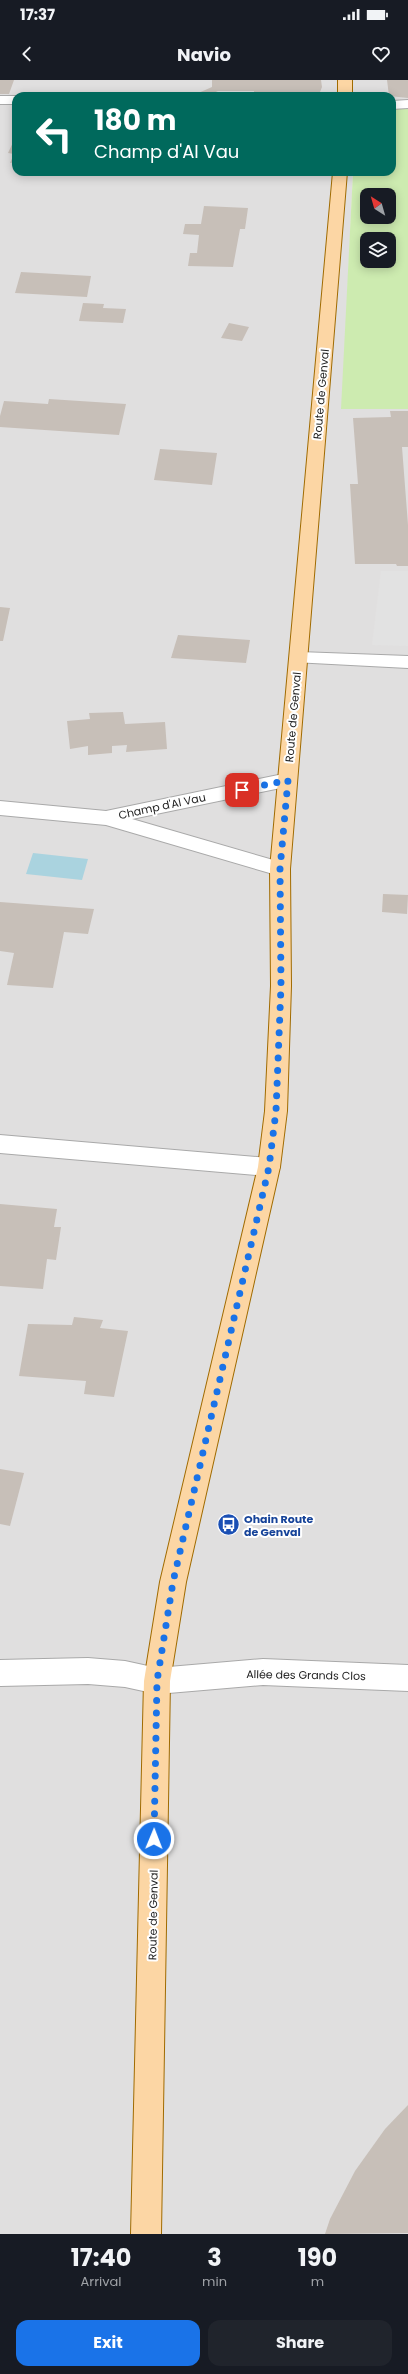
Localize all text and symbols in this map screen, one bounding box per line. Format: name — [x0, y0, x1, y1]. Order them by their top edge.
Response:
text: 17:37 — [20, 4, 55, 25]
text: Navio — [177, 42, 231, 67]
icon: back — [16, 43, 38, 65]
icon: heart — [370, 43, 392, 65]
text: 180 m — [94, 101, 177, 140]
icon: left — [28, 108, 80, 160]
text: Champ d'Al Vau — [94, 139, 239, 164]
north arrow — [360, 188, 396, 224]
map controls — [360, 188, 396, 268]
button: layers — [360, 232, 396, 268]
street label: Route de Genval — [309, 348, 333, 440]
street label: Route de Genval — [281, 671, 305, 763]
pin — [225, 773, 259, 807]
icon: arrive — [231, 779, 253, 801]
street label: Champ d'Al Vau — [117, 789, 207, 823]
place label: Ohain Route de Genval — [244, 1511, 314, 1540]
bus stop icon: Ohain Route de Genval — [216, 1512, 242, 1538]
street label: Allée des Grands Clos — [246, 1666, 366, 1684]
position arrow — [133, 1818, 175, 1860]
street label: Route de Genval — [144, 1870, 162, 1960]
text: 17:40 — [71, 2241, 131, 2274]
text: 3 — [207, 2241, 222, 2274]
text: 190 — [298, 2241, 337, 2274]
text: Arrival — [81, 2272, 122, 2291]
text: min — [202, 2272, 227, 2291]
text: m — [311, 2272, 324, 2291]
button: Exit — [16, 2320, 200, 2366]
button: Share — [208, 2320, 392, 2366]

